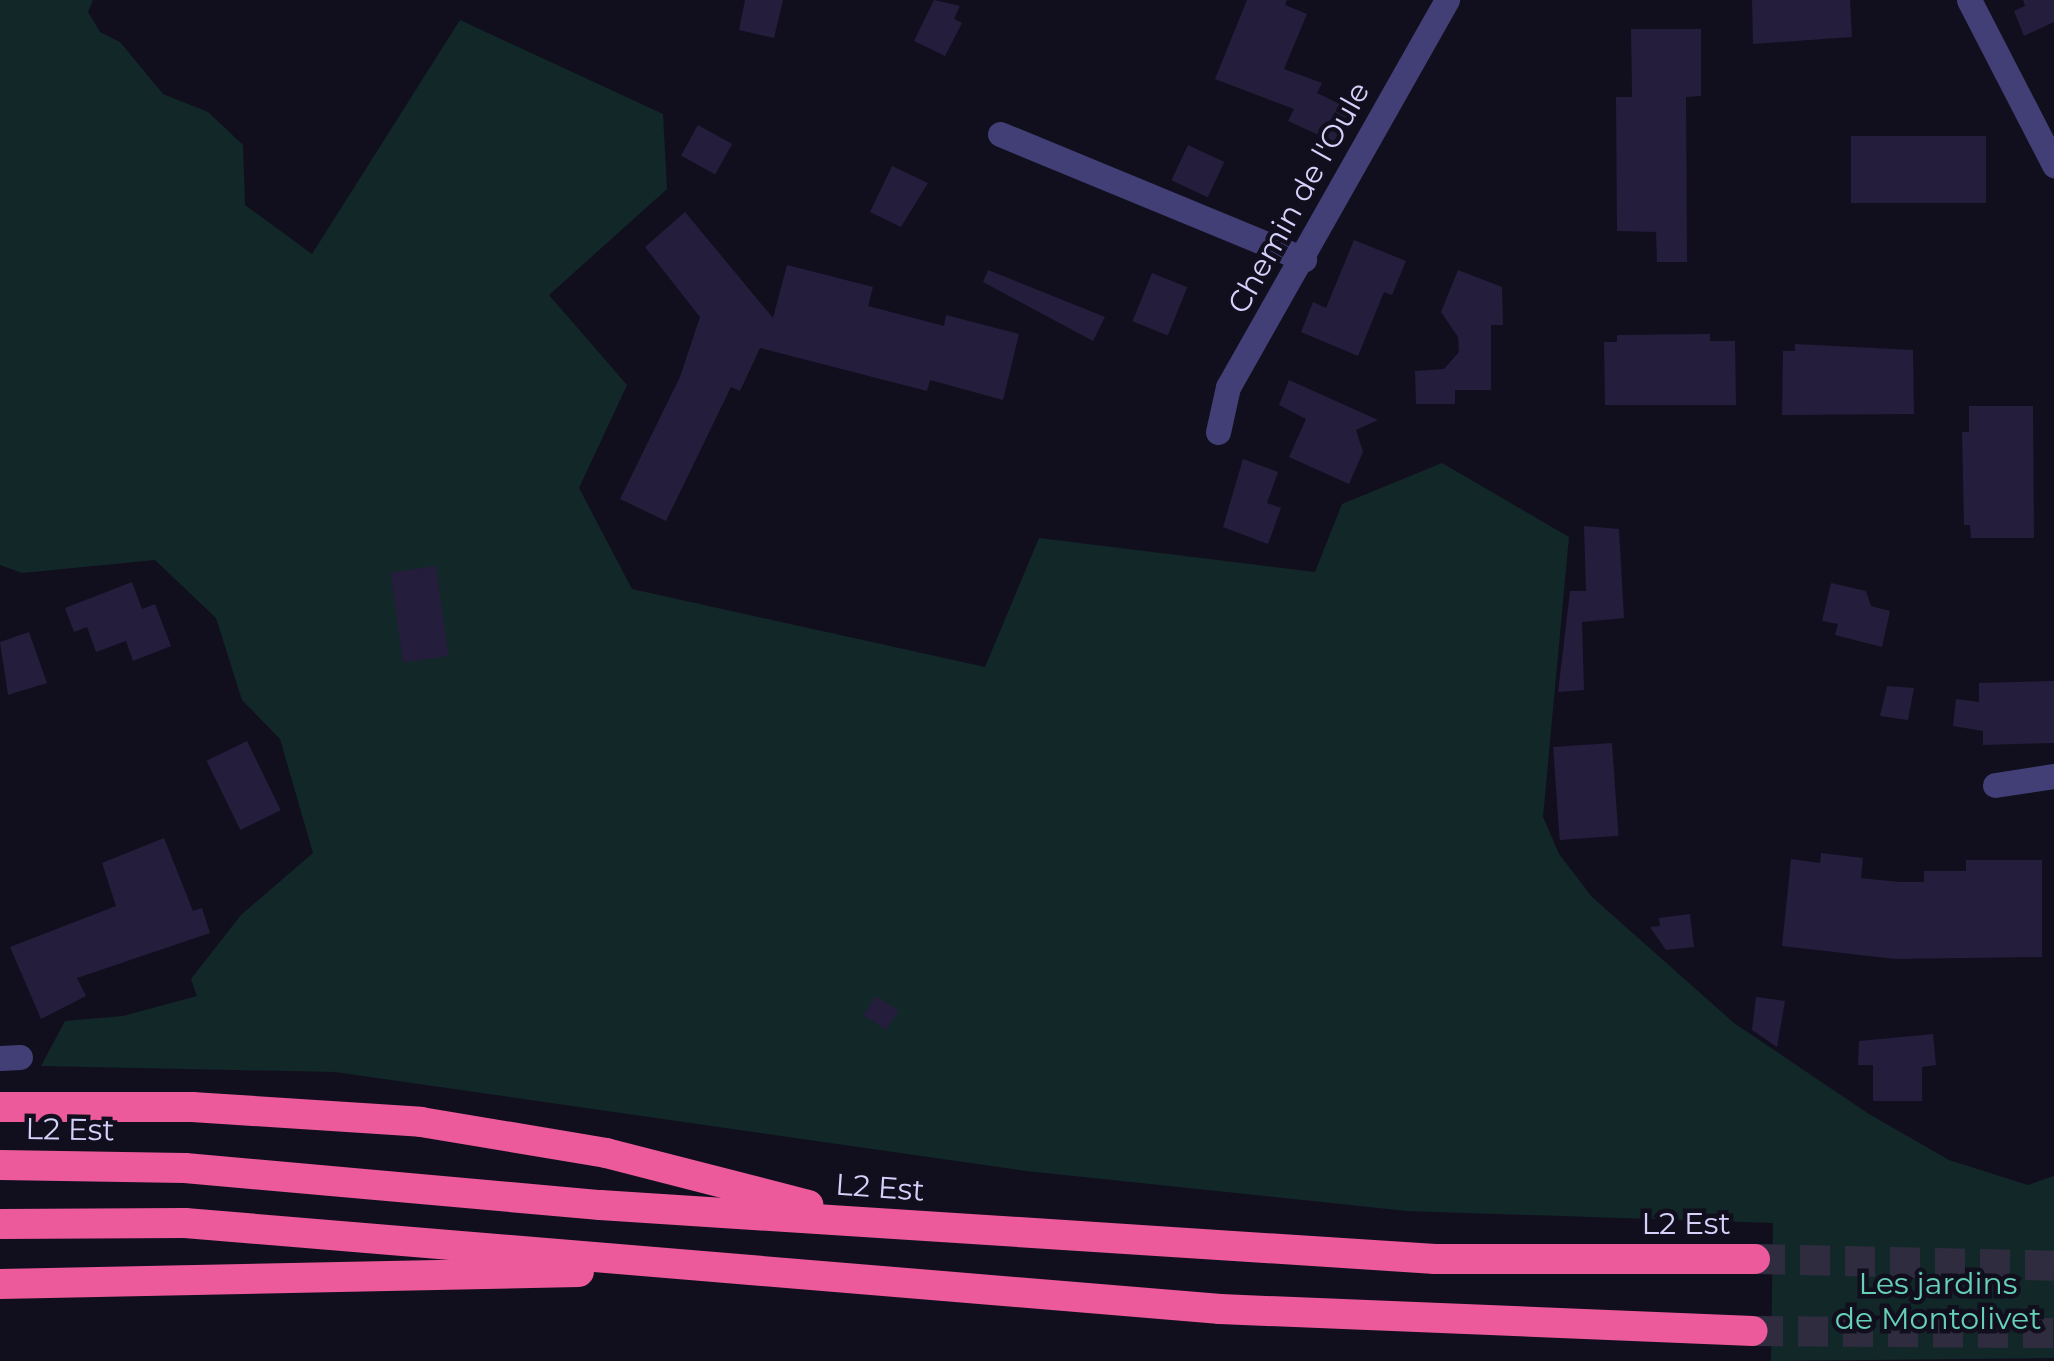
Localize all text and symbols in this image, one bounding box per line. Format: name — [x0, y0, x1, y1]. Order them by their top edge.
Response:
street label: Chemin de l'Oule — [1220, 76, 1378, 320]
street label: L2 Est — [25, 1111, 115, 1149]
street label: L2 Est — [834, 1167, 926, 1209]
street label: L2 Est — [1641, 1206, 1731, 1242]
park label: Les jardins de Montolivet — [1835, 1266, 2041, 1336]

